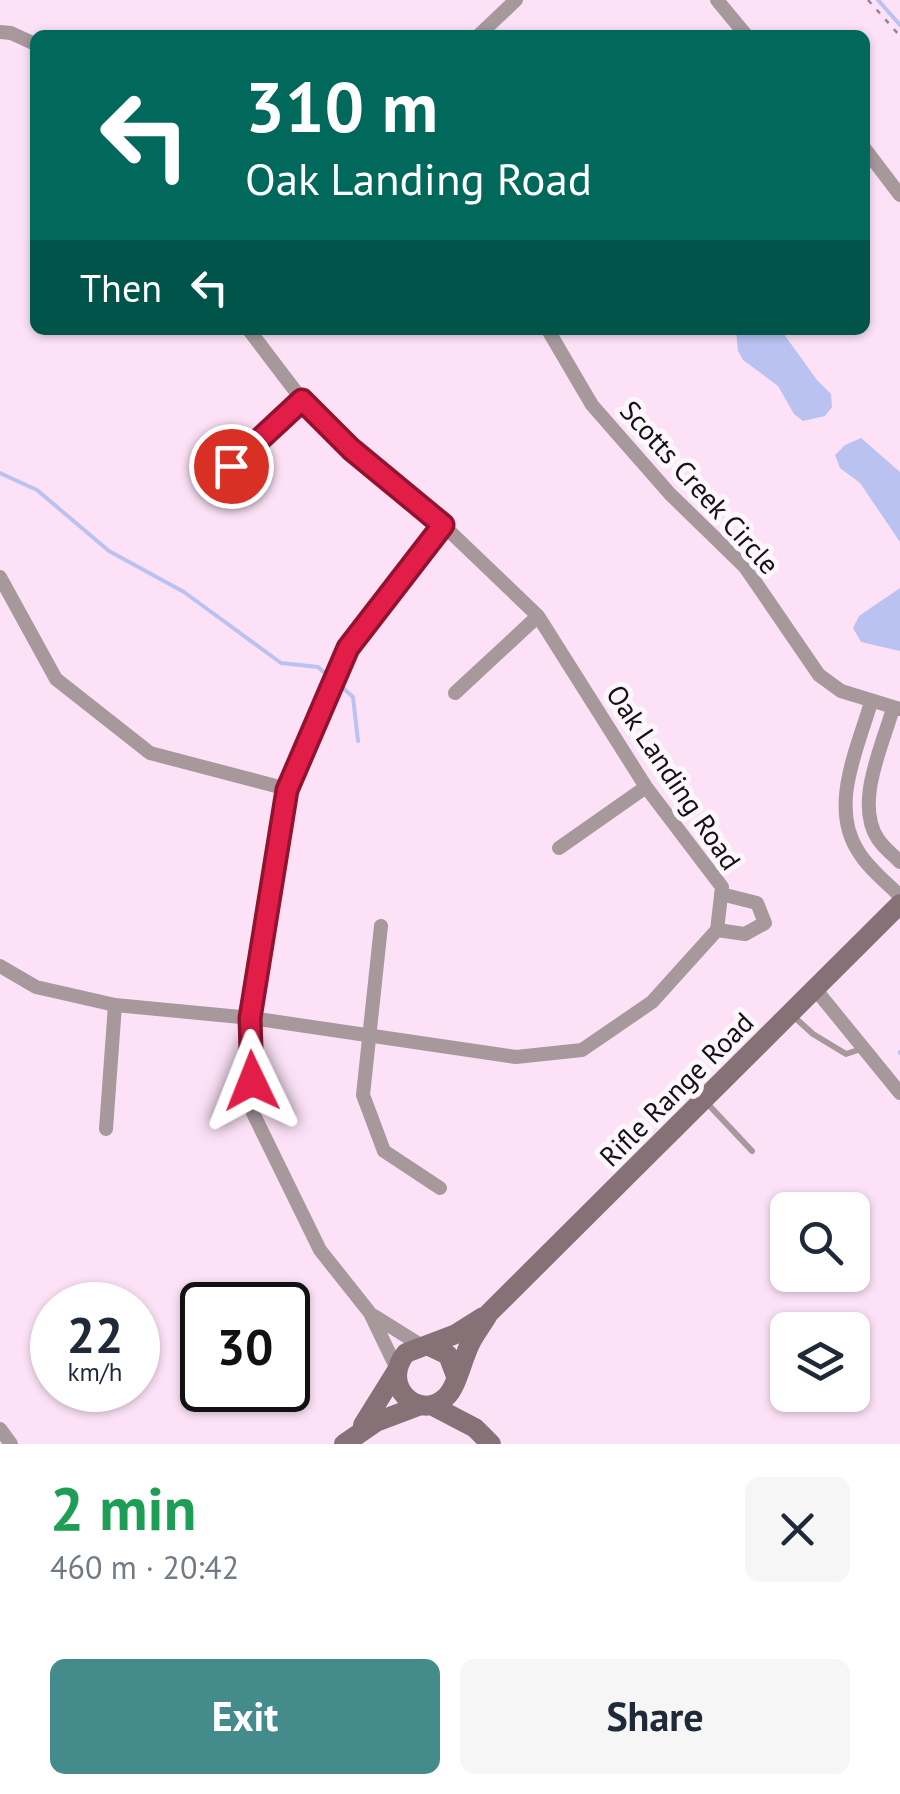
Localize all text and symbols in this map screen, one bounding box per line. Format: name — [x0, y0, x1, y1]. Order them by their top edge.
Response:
text: 310 m — [245, 61, 438, 151]
icon: left — [80, 70, 210, 200]
text: Oak Landing Road — [245, 149, 592, 207]
icon: left — [182, 260, 237, 315]
text: Then — [80, 263, 162, 312]
street label: Scotts Creek Circle — [612, 392, 788, 582]
pin — [189, 424, 274, 509]
icon: arrive — [204, 439, 259, 494]
street label: Oak Landing Road — [598, 677, 750, 877]
street label: Rifle Range Road — [591, 1004, 761, 1174]
position arrow — [200, 1029, 304, 1133]
map controls — [770, 1192, 870, 1412]
button: search — [770, 1192, 870, 1292]
speed limit sign: 30 — [180, 1282, 310, 1412]
text: 22 — [67, 1302, 123, 1367]
button: layers — [770, 1312, 870, 1412]
text: km/h — [68, 1356, 122, 1388]
text: 2 min — [50, 1469, 196, 1547]
button: close — [745, 1477, 850, 1582]
text: 460 m · 20:42 — [50, 1546, 239, 1588]
button: Exit — [50, 1659, 440, 1774]
button: Share — [460, 1659, 850, 1774]

